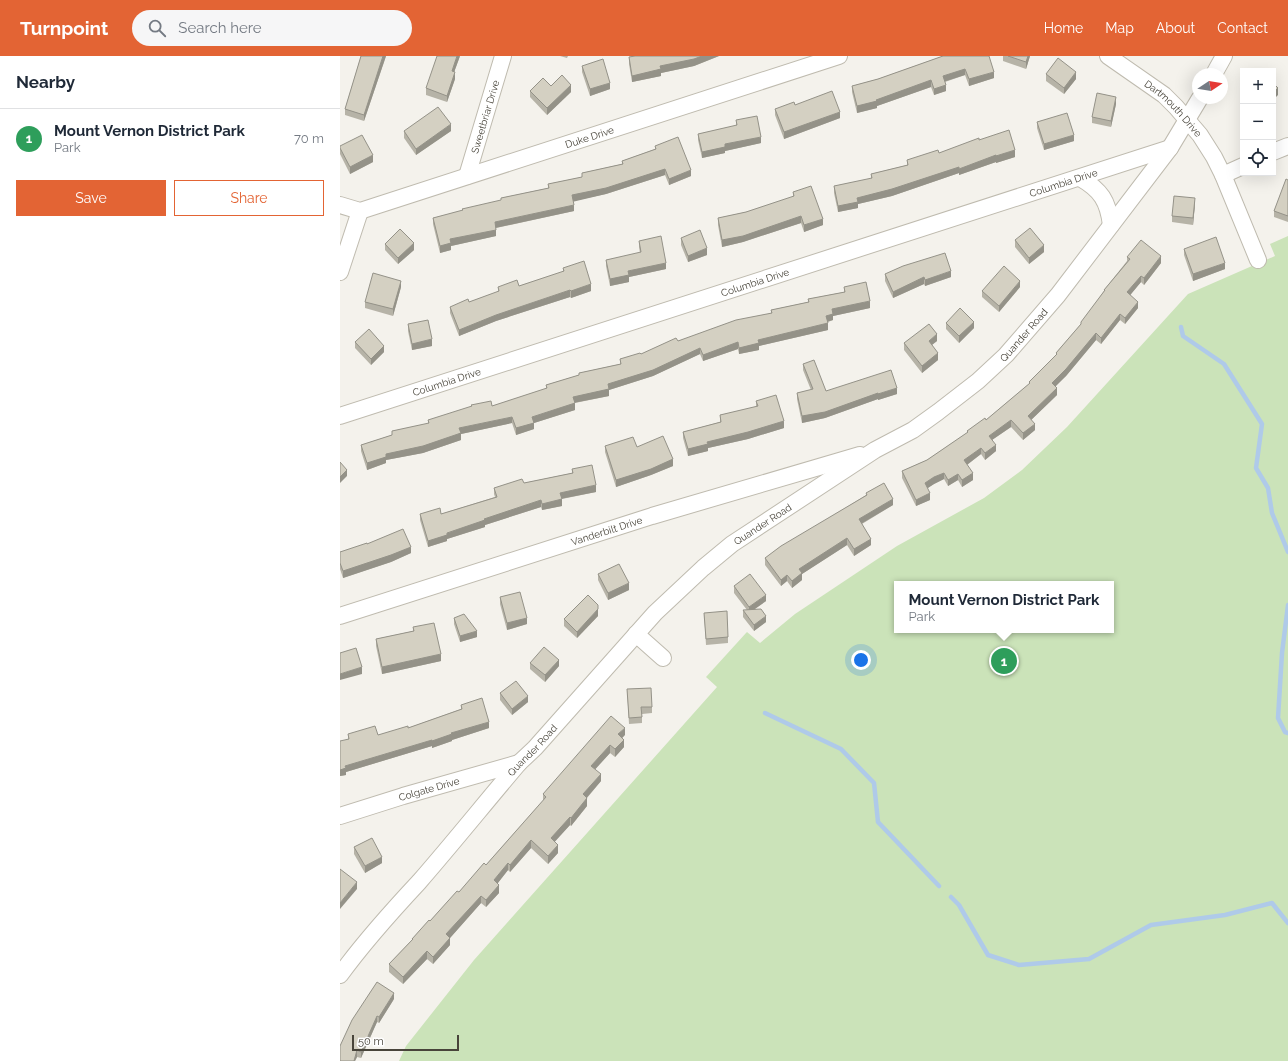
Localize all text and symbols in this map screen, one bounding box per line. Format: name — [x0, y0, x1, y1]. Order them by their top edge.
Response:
search box — [132, 10, 412, 46]
text: Turnpoint — [20, 17, 108, 39]
icon: search — [146, 17, 168, 39]
text: Search here — [178, 19, 262, 37]
text: Home — [1044, 20, 1083, 36]
text: Map — [1105, 20, 1134, 36]
text: About — [1156, 20, 1195, 36]
text: Contact — [1217, 20, 1268, 36]
north arrow — [1192, 68, 1228, 104]
map controls — [1240, 68, 1276, 176]
button: + — [1240, 68, 1276, 104]
text: Nearby — [16, 72, 75, 92]
street label: Dartmouth Drive — [1143, 78, 1204, 139]
street label: Sweetbriar Drive — [469, 79, 501, 155]
button: − — [1240, 104, 1276, 140]
text: Mount Vernon District Park — [54, 122, 245, 140]
street label: Duke Drive — [564, 124, 615, 150]
text: 1 — [26, 131, 32, 146]
text: 70 m — [294, 131, 324, 146]
text: Park — [54, 140, 81, 155]
button: locate — [1240, 140, 1276, 176]
street label: Columbia Drive — [1028, 166, 1099, 199]
button: Save — [16, 180, 166, 216]
button: Share — [174, 180, 324, 216]
street label: Columbia Drive — [719, 266, 790, 298]
street label: Quander Road — [997, 306, 1050, 364]
street label: Columbia Drive — [411, 365, 482, 398]
street label: Quander Road — [732, 501, 793, 547]
street label: Vanderbilt Drive — [570, 514, 644, 547]
popup — [894, 581, 1114, 633]
text: Mount Vernon District Park — [909, 591, 1099, 609]
text: Park — [909, 609, 935, 624]
pin: 1 — [991, 646, 1017, 676]
your location — [851, 650, 871, 670]
street label: Quander Road — [505, 722, 559, 778]
street label: Colgate Drive — [397, 775, 461, 803]
scale bar — [352, 1033, 459, 1052]
text: 50 m — [358, 1035, 384, 1048]

